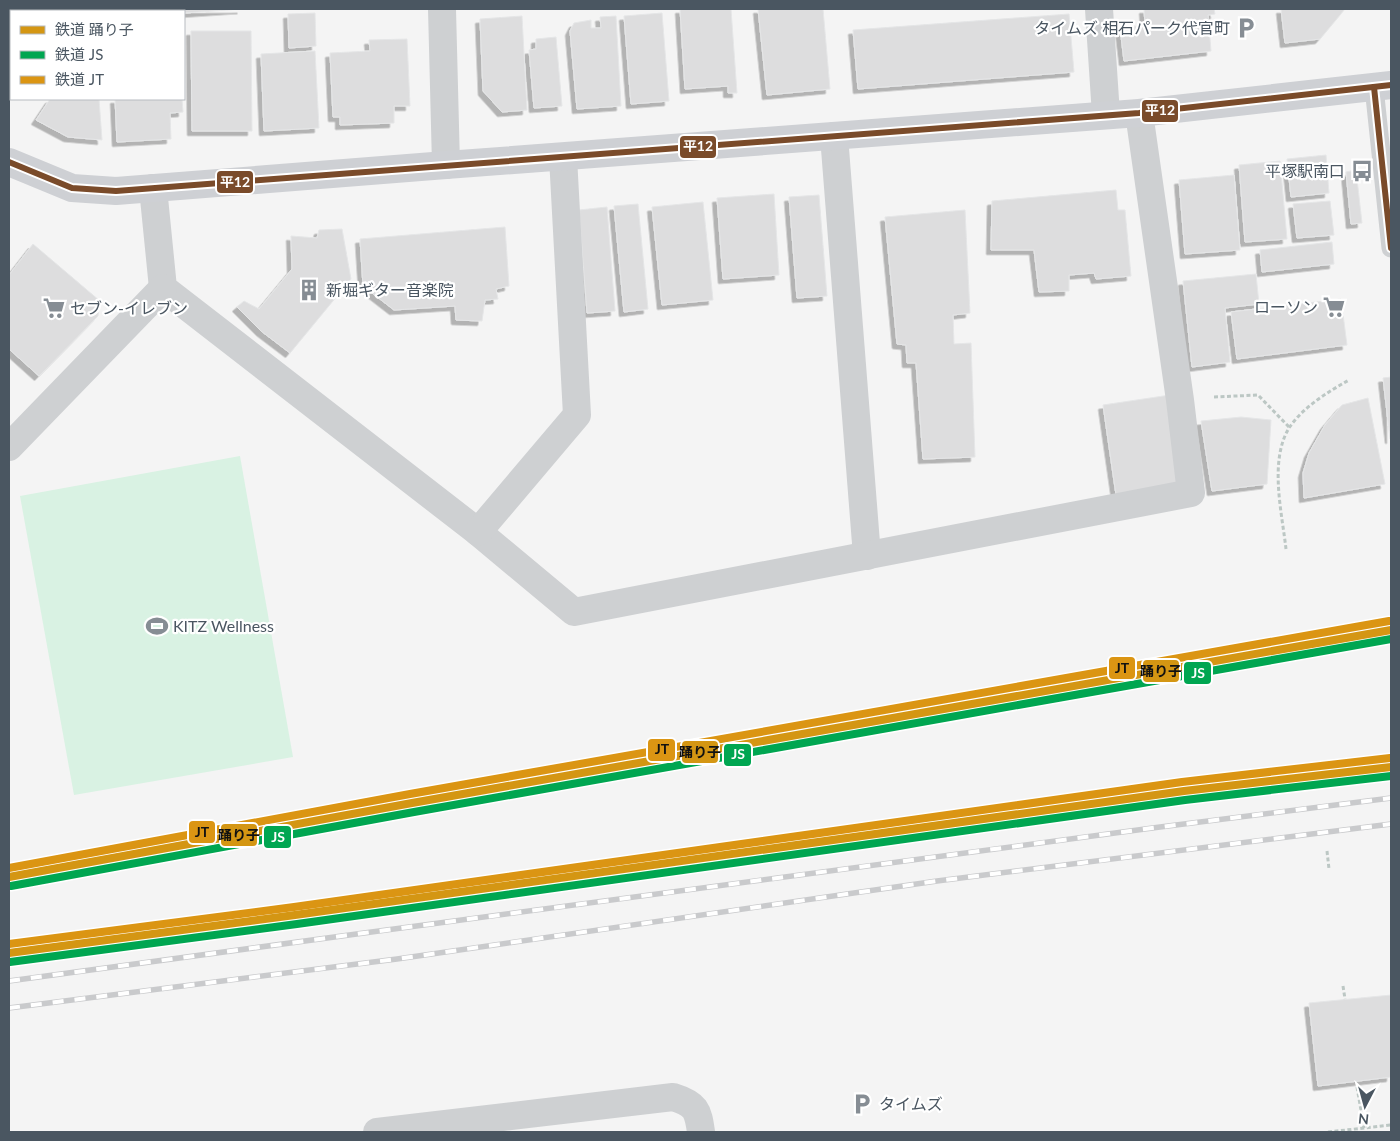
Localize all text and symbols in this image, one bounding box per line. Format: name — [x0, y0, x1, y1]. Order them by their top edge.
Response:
legend — [10, 10, 185, 100]
parking icon: タイムズ 相石パーク代官町 — [1233, 15, 1259, 41]
place label: タイムズ 相石パーク代官町 — [1034, 18, 1230, 37]
text: 鉄道 踊り子 — [55, 20, 134, 38]
text: 鉄道 JS — [55, 45, 103, 63]
text: 鉄道 JT — [55, 70, 104, 88]
line badge: 平12 — [1141, 99, 1179, 123]
text: 平12 — [1145, 101, 1175, 118]
line badge: 平12 — [679, 135, 717, 159]
text: 平12 — [683, 137, 713, 154]
bus stop icon: 平塚駅南口 — [1349, 158, 1375, 184]
place label: 平塚駅南口 — [1265, 161, 1345, 180]
line badge: 平12 — [216, 170, 254, 194]
text: 平12 — [220, 173, 250, 190]
building icon: 新堀ギター音楽院 — [296, 277, 322, 303]
place label: 新堀ギター音楽院 — [326, 280, 454, 299]
supermarket icon: ローソン — [1321, 294, 1347, 320]
supermarket icon: セブン-イレブン — [41, 295, 67, 321]
place label: ローソン — [1254, 297, 1318, 316]
place label: セブン-イレブン — [70, 298, 188, 317]
sports icon: KITZ Wellness — [144, 613, 170, 639]
place label: KITZ Wellness — [173, 616, 274, 635]
line badge: JT — [1108, 656, 1136, 680]
text: JT — [1115, 659, 1130, 676]
line badge: 踊り子 — [1142, 659, 1180, 683]
line badge: JS — [1183, 661, 1212, 685]
text: 踊り子 — [1140, 662, 1182, 679]
text: JS — [1191, 664, 1205, 681]
line badge: JT — [647, 738, 676, 762]
text: JT — [655, 740, 670, 757]
line badge: 踊り子 — [681, 740, 719, 764]
text: 踊り子 — [679, 743, 721, 760]
line badge: JS — [723, 743, 752, 767]
text: JS — [731, 745, 745, 762]
line badge: JT — [188, 820, 216, 844]
text: JT — [195, 823, 210, 840]
line badge: 踊り子 — [220, 823, 258, 847]
line badge: JS — [263, 825, 292, 849]
text: 踊り子 — [218, 826, 260, 843]
text: JS — [271, 828, 285, 845]
north arrow — [1340, 1081, 1390, 1131]
parking icon: タイムズ — [849, 1091, 875, 1117]
place label: タイムズ — [879, 1094, 943, 1113]
text: N — [1357, 1110, 1370, 1128]

